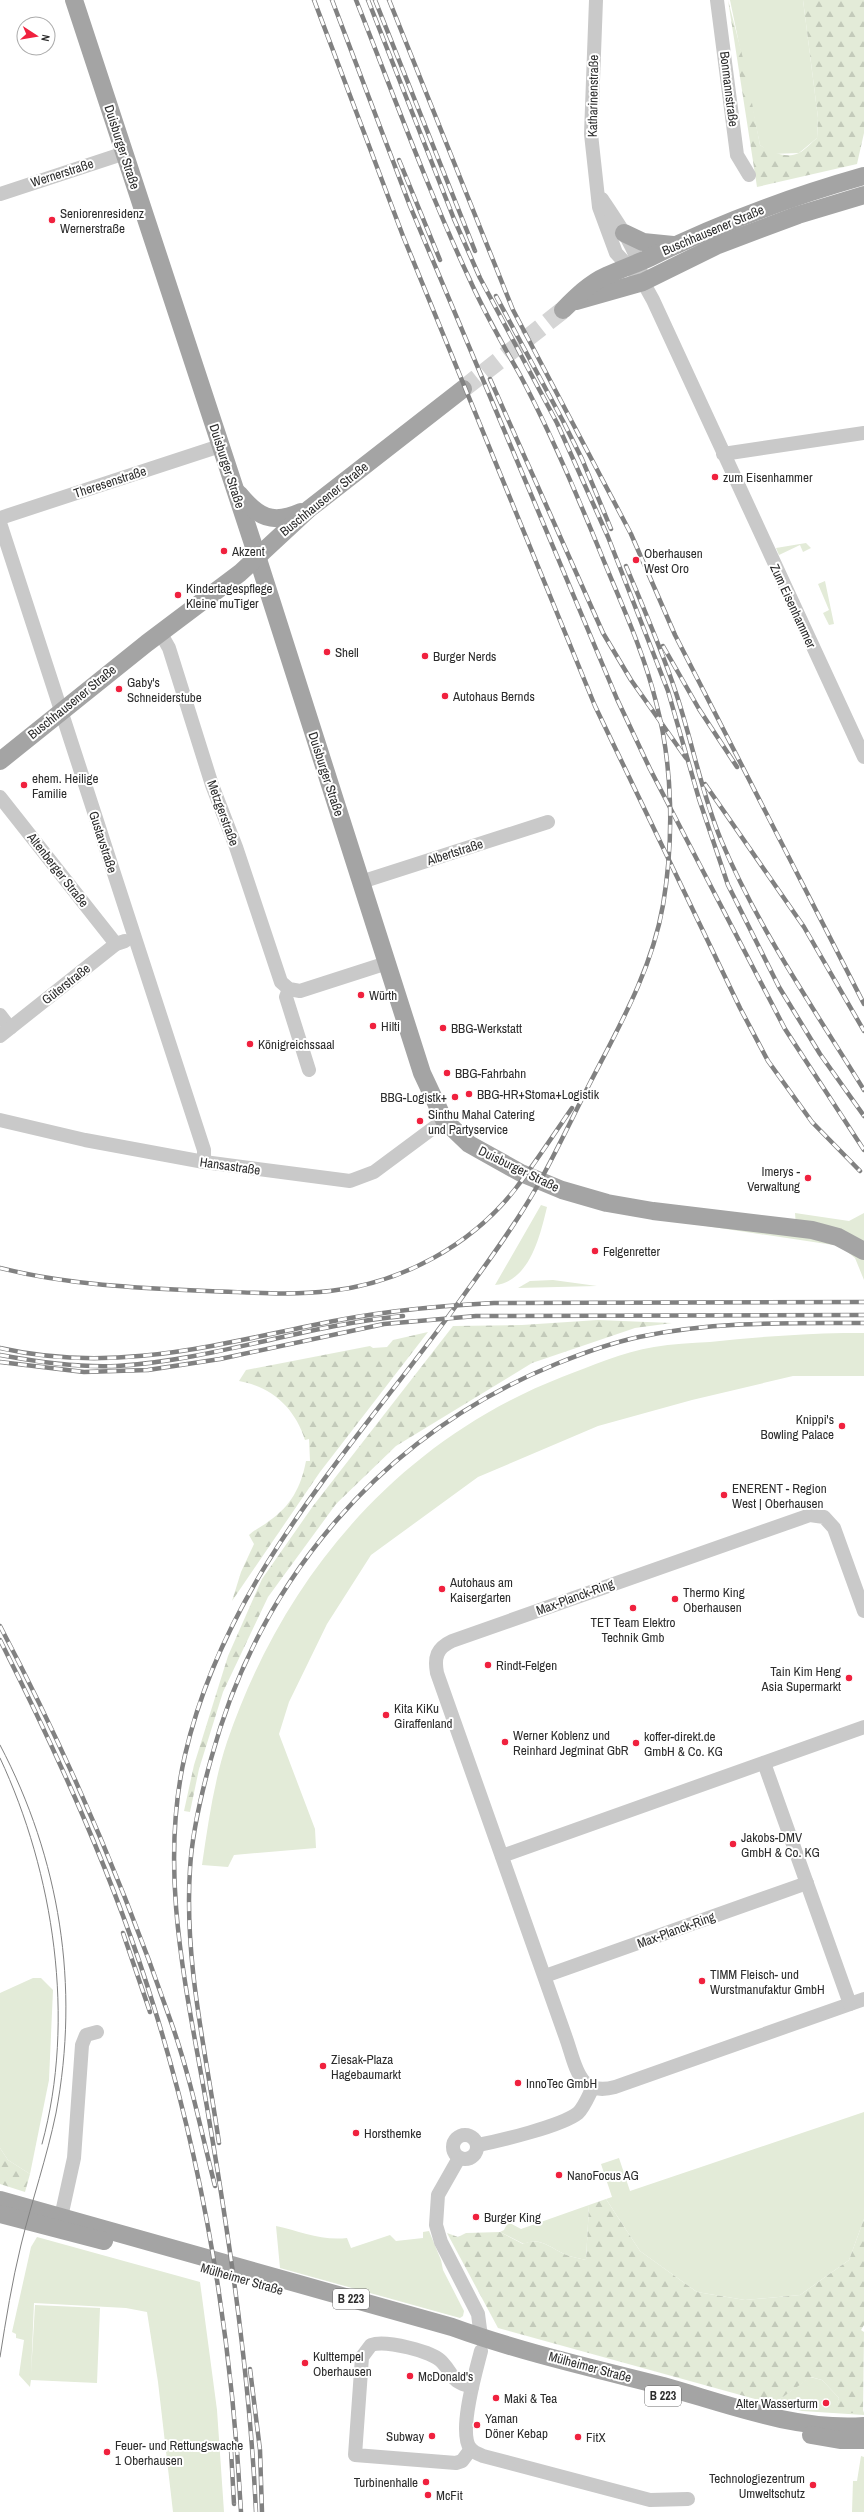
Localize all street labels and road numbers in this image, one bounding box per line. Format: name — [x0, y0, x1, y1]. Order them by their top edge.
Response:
street label: Bonmannstraße — [716, 50, 742, 128]
street label: Katharinenstraße — [584, 55, 602, 137]
street label: Duisburger Straße — [100, 103, 144, 191]
street label: Wernerstraße — [28, 155, 96, 191]
street label: Buschhausener Straße — [659, 201, 767, 259]
street label: Duisburger Straße — [205, 422, 249, 510]
street label: Buschhausener Straße — [276, 458, 372, 540]
street label: Theresenstraße — [72, 462, 148, 502]
street label: Zum Eisenhammer — [766, 561, 820, 651]
street label: Buschhausener Straße — [24, 661, 120, 743]
street label: Duisburger Straße — [304, 730, 348, 818]
street label: Metzgerstraße — [203, 778, 243, 848]
street label: Gustavstraße — [85, 809, 121, 875]
street label: Altenberger Straße — [23, 828, 92, 911]
street label: Albertstraße — [424, 835, 485, 869]
street label: Güterstraße — [38, 960, 94, 1008]
street label: Duisburger Straße — [476, 1142, 562, 1196]
street label: Hansastraße — [199, 1153, 261, 1179]
street label: Max-Planck-Ring — [534, 1575, 616, 1619]
street label: Max-Planck-Ring — [635, 1908, 717, 1952]
street label: Mülheimer Straße — [199, 2259, 285, 2299]
road number: B 223 — [333, 2289, 369, 2309]
street label: Mülheimer Straße — [547, 2348, 633, 2386]
road number: B 223 — [645, 2386, 681, 2406]

